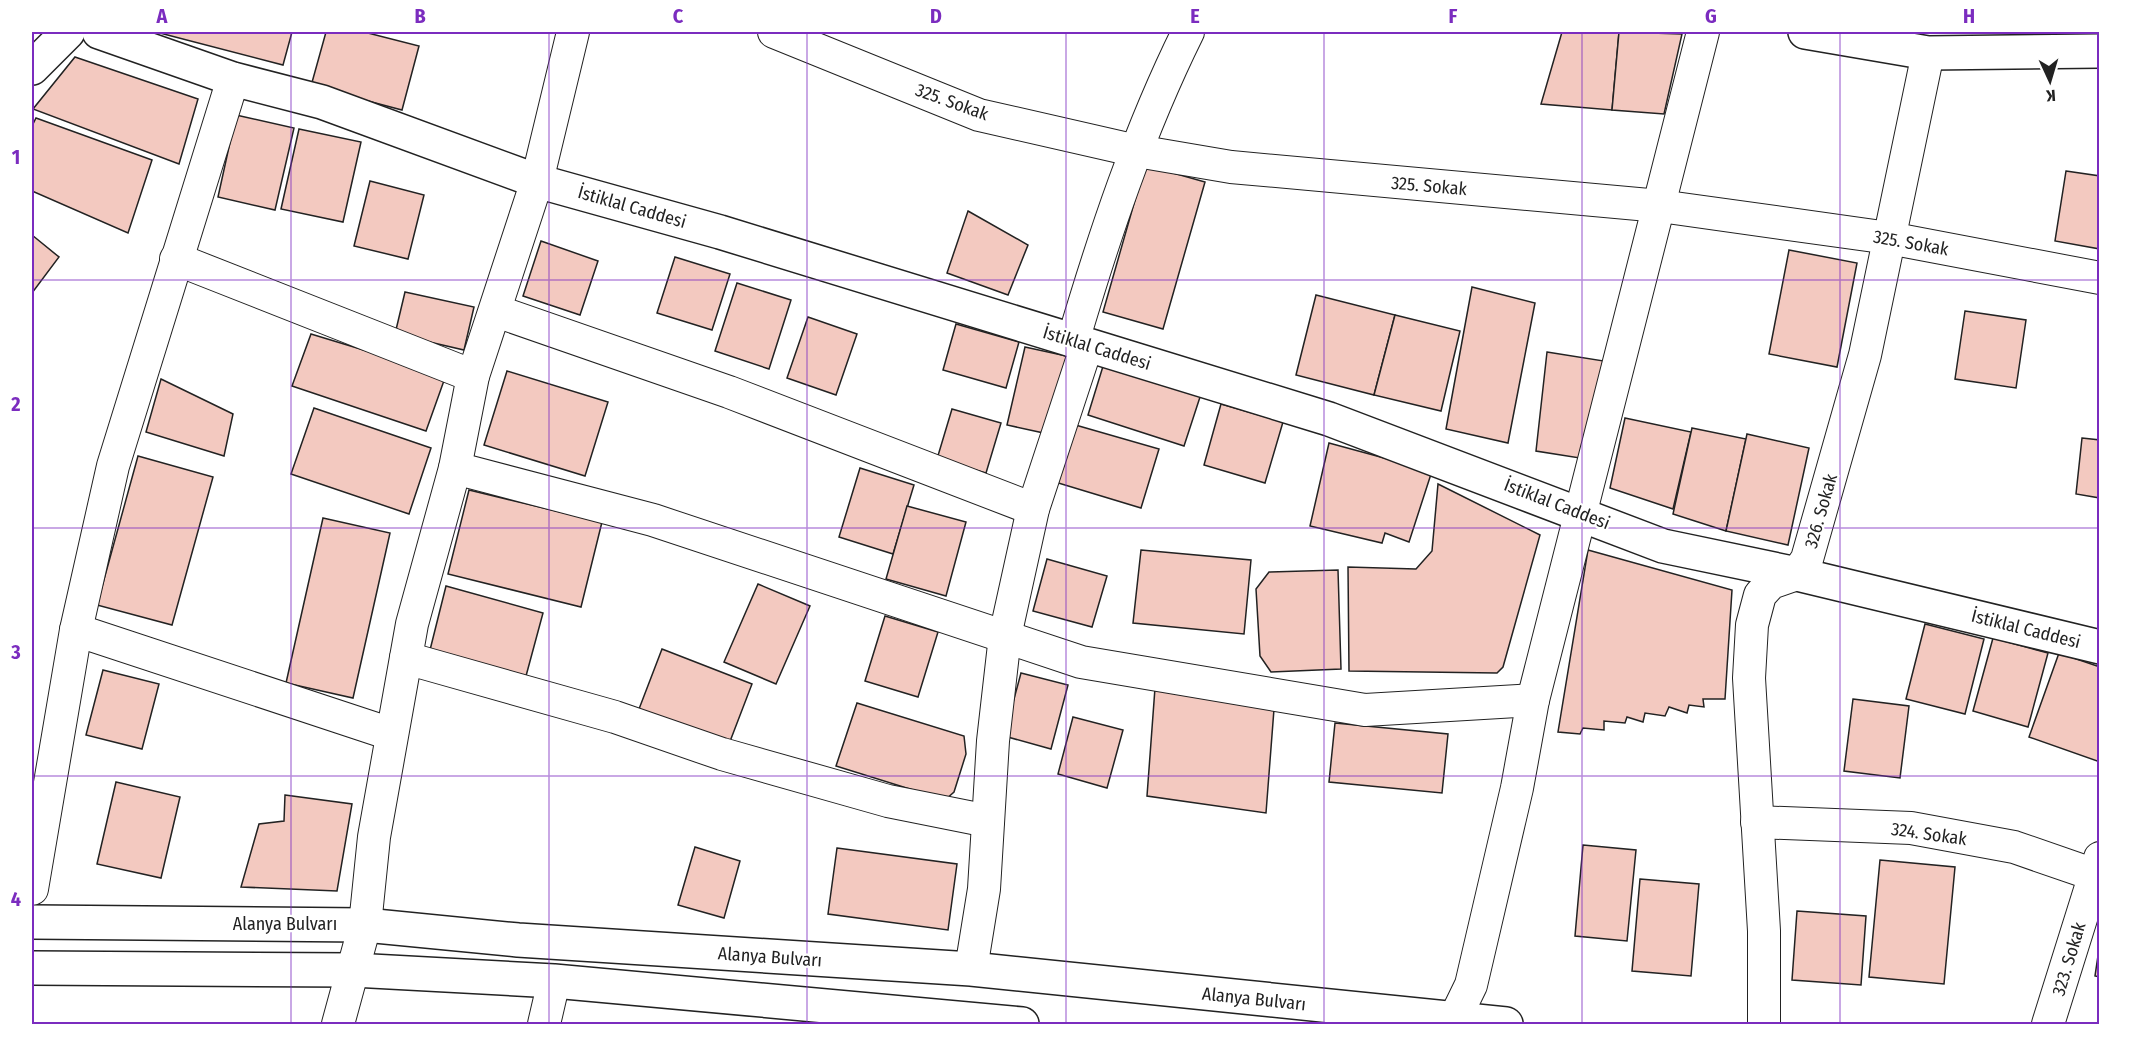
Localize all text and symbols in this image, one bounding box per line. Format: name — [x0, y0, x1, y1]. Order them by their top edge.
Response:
text: A — [156, 4, 169, 28]
text: B — [414, 4, 426, 28]
text: C — [673, 4, 684, 28]
text: D — [930, 4, 942, 28]
text: E — [1190, 4, 1200, 28]
text: F — [1449, 4, 1458, 28]
text: G — [1705, 4, 1717, 28]
text: H — [1963, 4, 1975, 28]
north arrow — [2020, 51, 2080, 111]
street label: 325. Sokak — [913, 79, 992, 126]
text: K — [2045, 86, 2056, 105]
text: 1 — [12, 145, 20, 169]
street label: 325. Sokak — [1390, 172, 1468, 200]
street label: İstiklal Caddesi — [575, 181, 689, 233]
street label: 325. Sokak — [1872, 226, 1951, 261]
street label: İstiklal Caddesi — [1040, 321, 1154, 375]
text: 2 — [10, 392, 21, 416]
street label: 326. Sokak — [1800, 471, 1842, 551]
street label: İstiklal Caddesi — [1501, 474, 1613, 534]
street label: İstiklal Caddesi — [1969, 605, 2083, 653]
text: 3 — [10, 640, 21, 664]
street label: 324. Sokak — [1890, 818, 1969, 850]
text: 4 — [11, 887, 21, 911]
street label: Alanya Bulvarı — [233, 913, 337, 935]
street label: 323. Sokak — [2047, 919, 2091, 998]
street label: Alanya Bulvarı — [717, 942, 823, 972]
street label: Alanya Bulvarı — [1201, 983, 1307, 1015]

